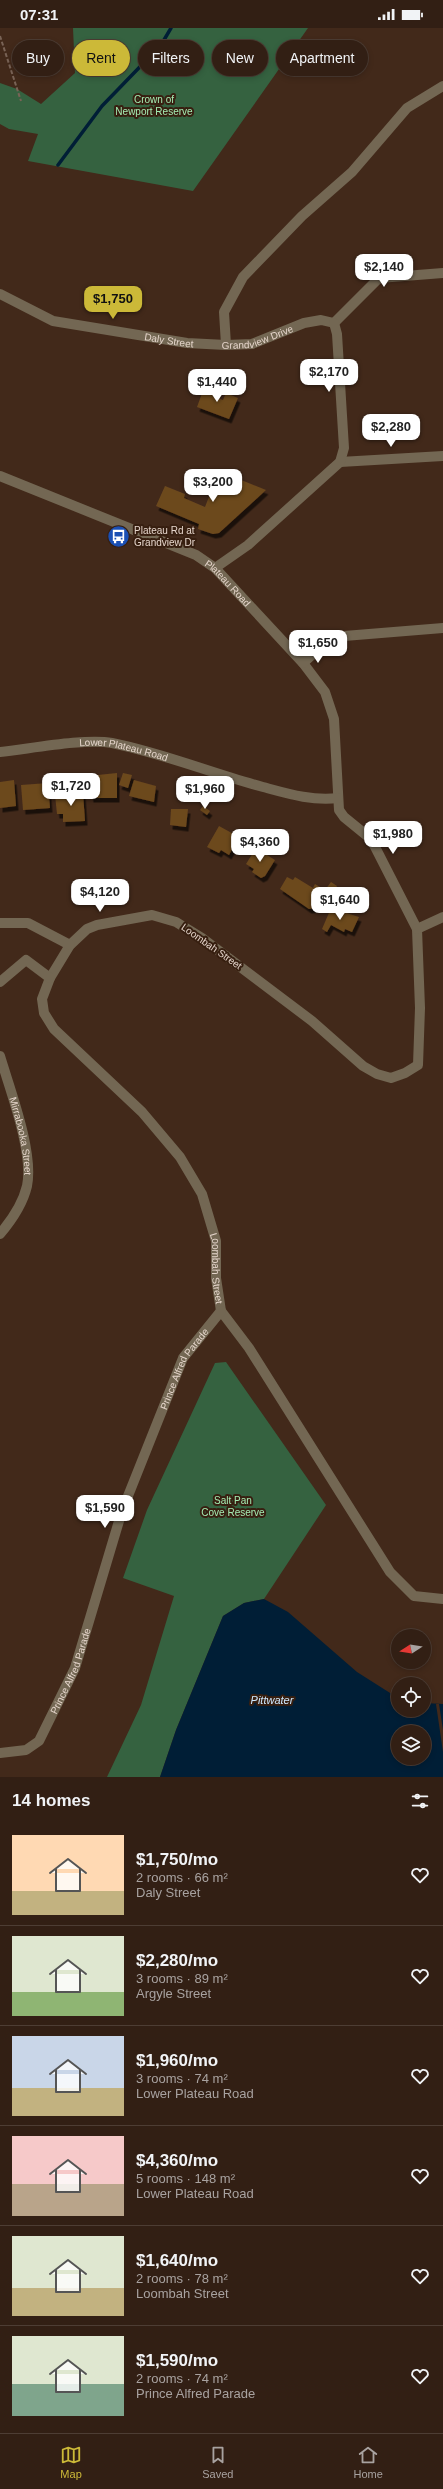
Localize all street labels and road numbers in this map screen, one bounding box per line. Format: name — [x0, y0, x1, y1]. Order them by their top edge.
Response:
street label: Grandview Drive — [221, 323, 295, 351]
street label: Daly Street — [144, 331, 194, 349]
street label: Plateau Road — [203, 558, 253, 609]
street label: Lower Plateau Road — [79, 737, 169, 763]
street label: Loombah Street — [179, 921, 244, 971]
street label: Mirrabooka Street — [7, 1096, 33, 1175]
street label: Loombah Street — [208, 1232, 225, 1305]
street label: Prince Alfred Parade — [158, 1326, 211, 1411]
street label: Prince Alfred Parade — [48, 1626, 93, 1716]

